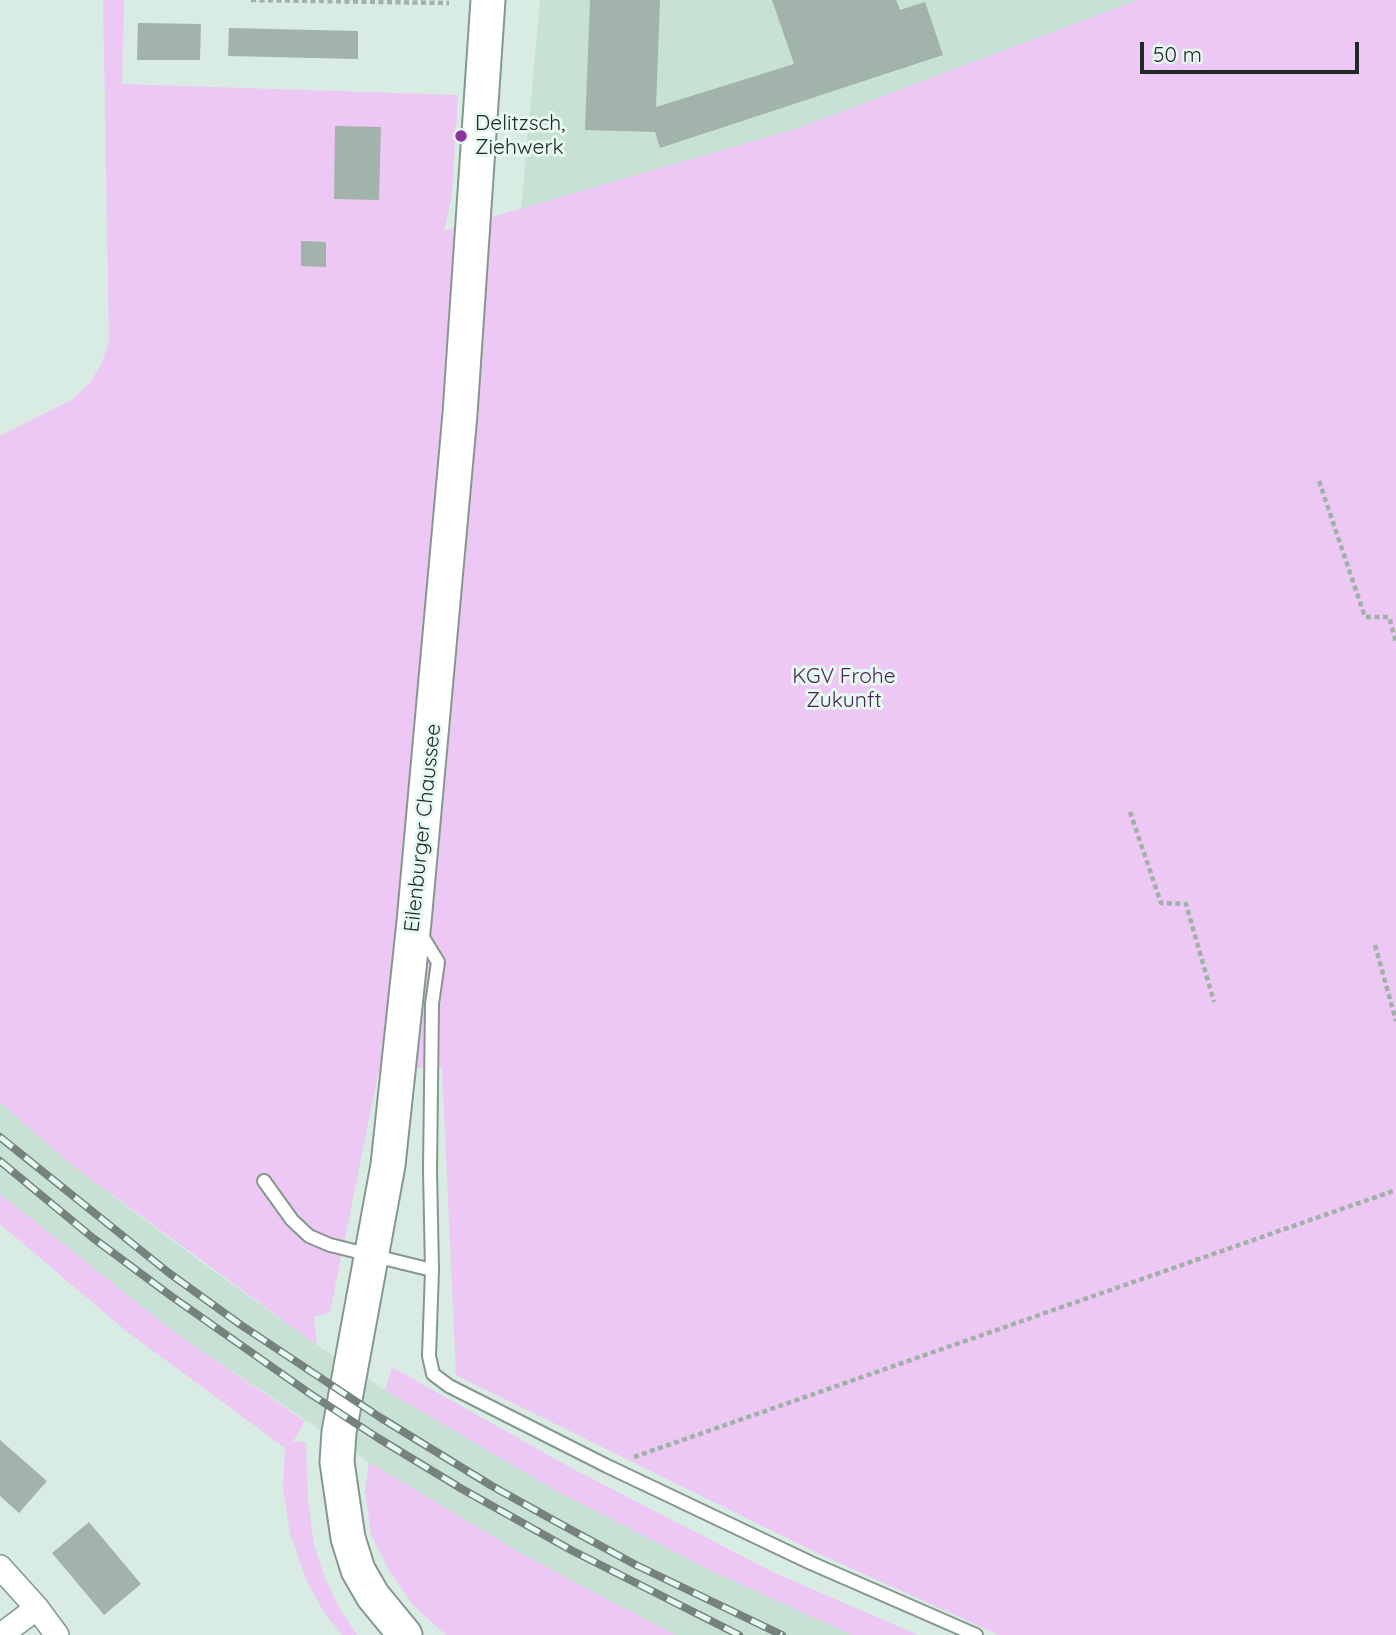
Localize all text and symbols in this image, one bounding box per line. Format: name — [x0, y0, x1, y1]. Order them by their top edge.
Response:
scale bar — [1144, 28, 1363, 72]
text: 50 m — [1153, 41, 1202, 67]
place label: Delitzsch, Ziehwerk — [475, 111, 565, 161]
marker: Delitzsch, Ziehwerk — [453, 128, 469, 144]
park label: KGV Frohe Zukunft — [792, 664, 896, 714]
street label: Eilenburger Chaussee — [400, 723, 446, 933]

